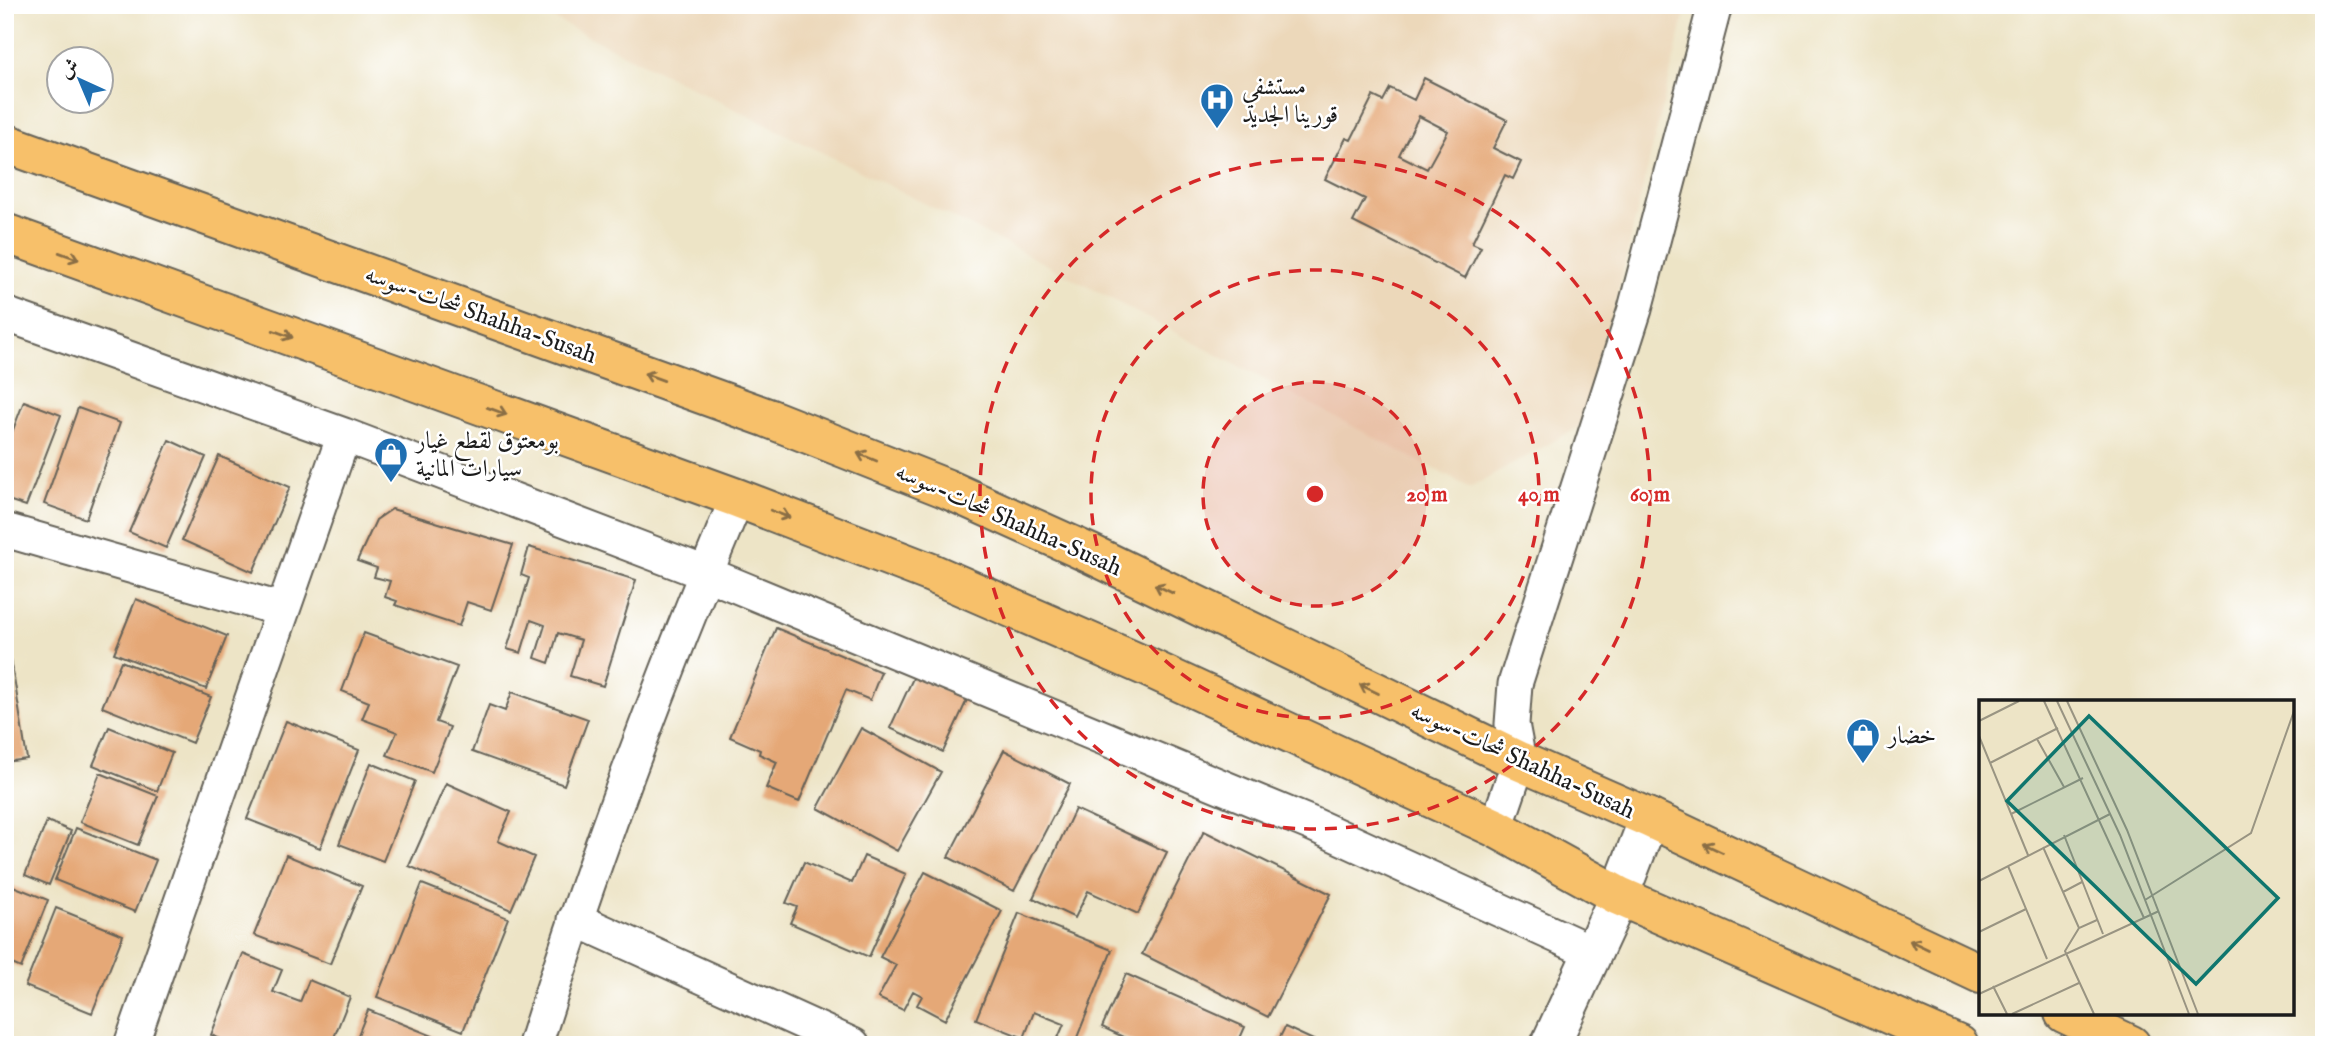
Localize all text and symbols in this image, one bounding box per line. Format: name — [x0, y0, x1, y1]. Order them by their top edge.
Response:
north arrow — [46, 46, 116, 116]
text: ش — [54, 54, 85, 84]
place label: مستشفي قورينا الجديد — [1242, 72, 1338, 131]
hospital icon: مستشفي قورينا الجديد — [1198, 81, 1236, 130]
one-way arrow — [58, 251, 80, 263]
street label: شحات-سوسه Shahha-Susah — [360, 259, 601, 372]
one-way arrow — [272, 329, 294, 341]
one-way arrow — [644, 370, 666, 382]
one-way arrow — [486, 406, 508, 418]
place label: بومعتوق لقطع غيار سيارات المانية — [414, 426, 559, 485]
shop icon: بومعتوق لقطع غيار سيارات المانية — [372, 435, 410, 484]
one-way arrow — [857, 450, 878, 463]
street label: شحات-سوسه Shahha-Susah — [890, 457, 1127, 584]
centre of rings — [1303, 482, 1327, 506]
text: 20 m — [1407, 482, 1448, 509]
text: 40 m — [1518, 482, 1560, 509]
text: 60 m — [1630, 482, 1671, 509]
one-way arrow — [768, 509, 790, 522]
one-way arrow — [1154, 582, 1175, 596]
one-way arrow — [1359, 681, 1380, 695]
street label: شحات-سوسه Shahha-Susah — [1405, 696, 1640, 827]
inset map — [1979, 700, 2294, 1015]
shop icon: خضار — [1844, 716, 1882, 765]
place label: خضار — [1886, 721, 1936, 752]
one-way arrow — [1703, 841, 1724, 854]
one-way arrow — [1909, 938, 1930, 951]

